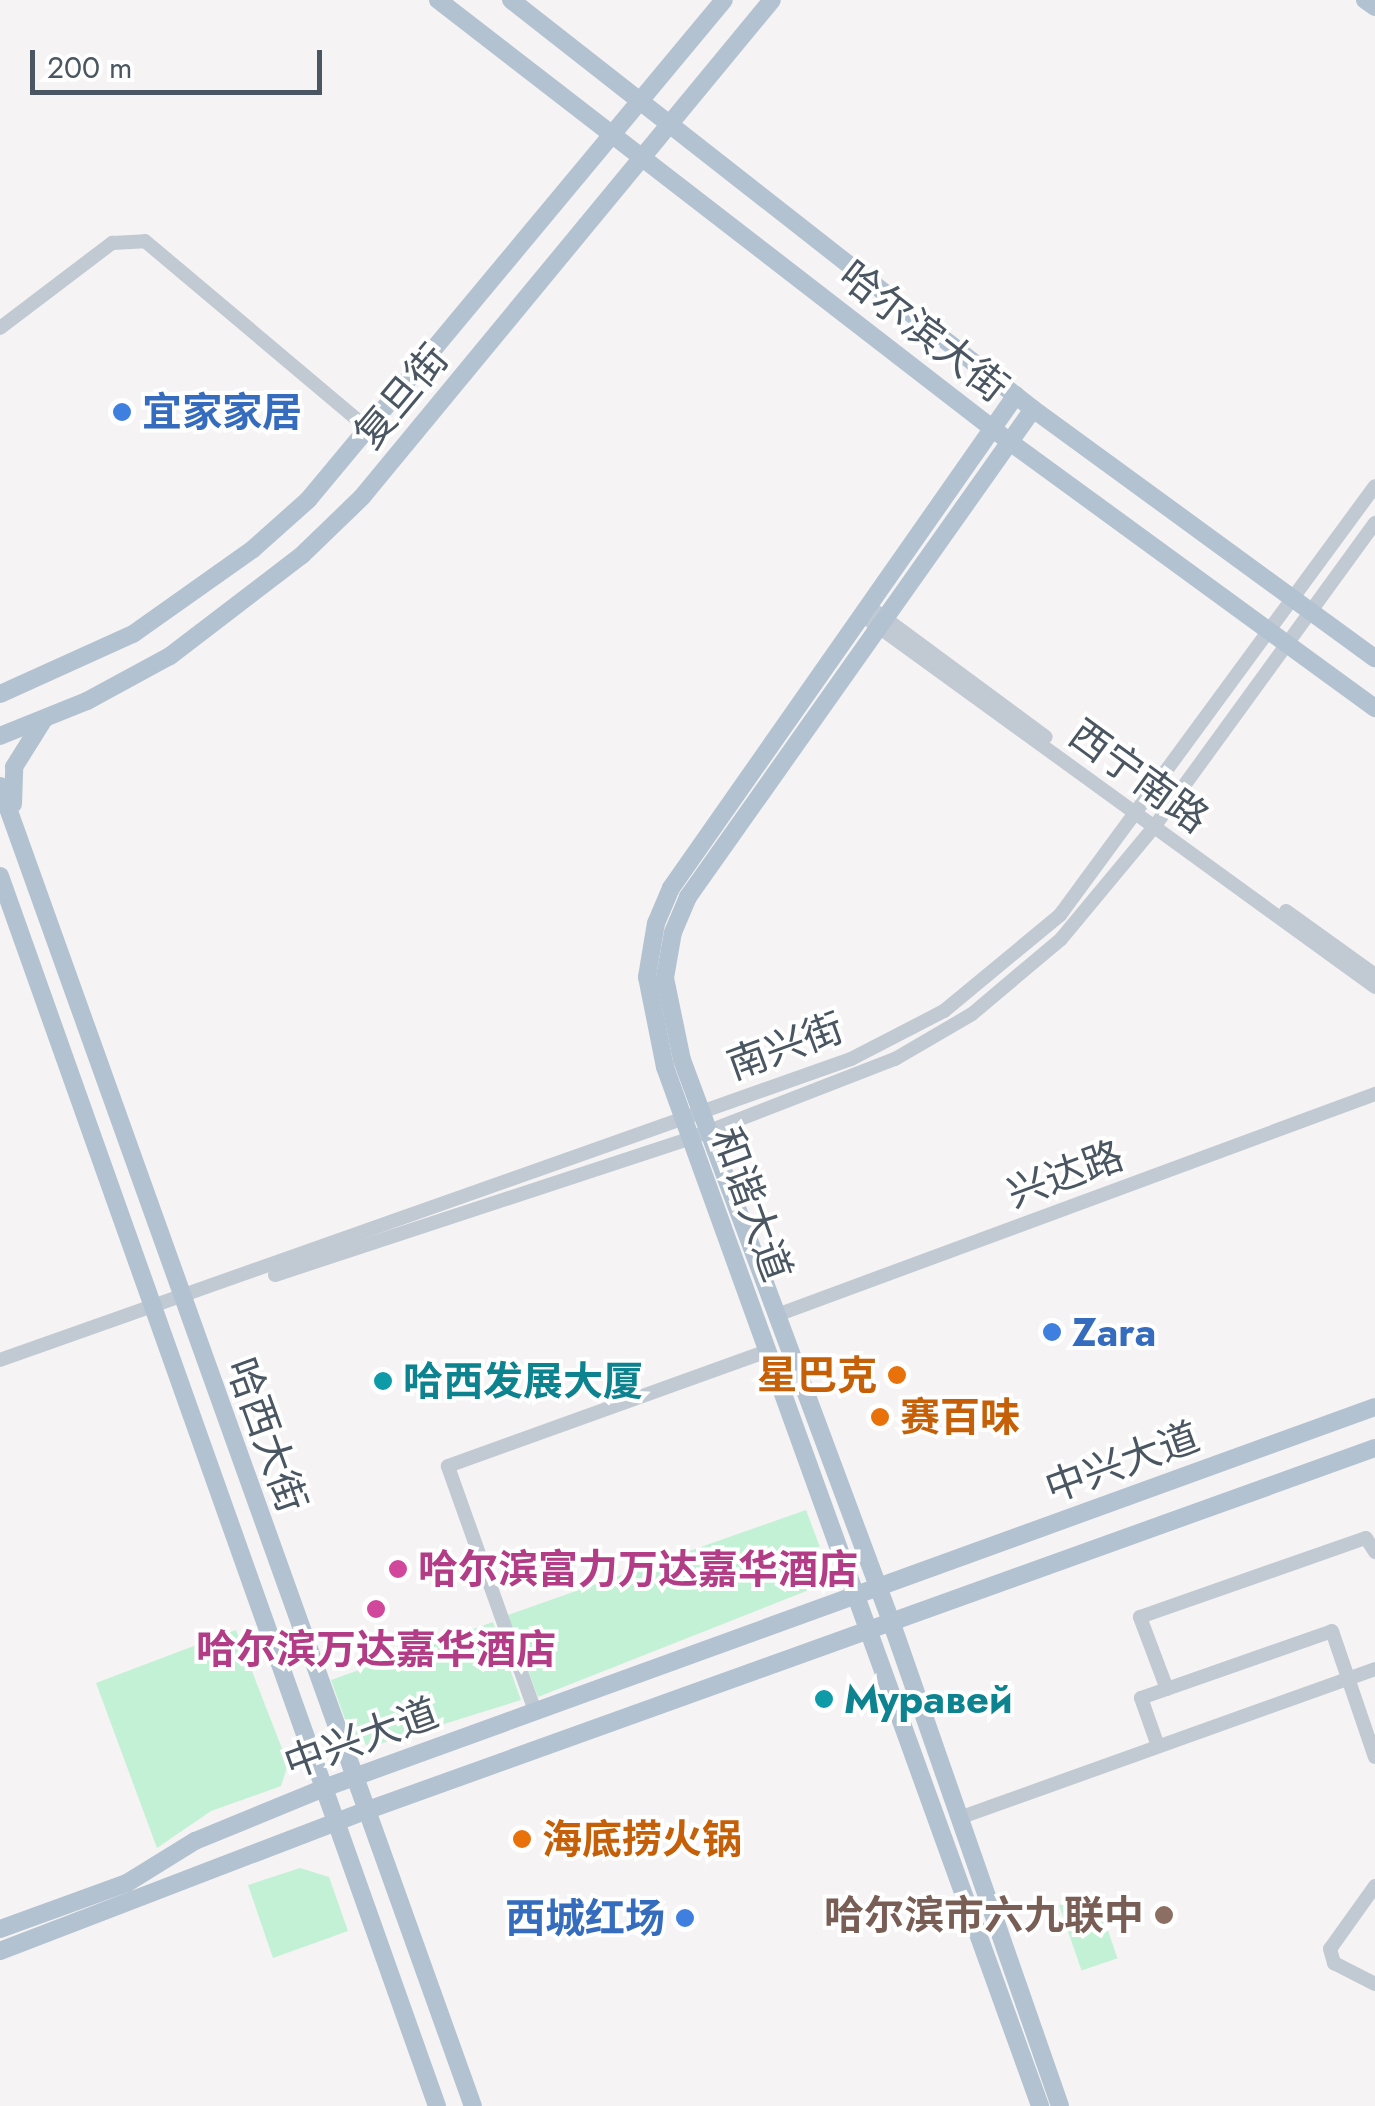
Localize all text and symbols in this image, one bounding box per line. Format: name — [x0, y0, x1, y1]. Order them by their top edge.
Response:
scale bar — [35, 30, 328, 92]
text: 200 m — [47, 46, 132, 89]
street label: 哈尔滨大街 — [830, 251, 1018, 411]
street label: 复旦街 — [344, 335, 458, 457]
place label: 宜家家居 — [142, 388, 302, 436]
marker: 宜家家居 — [111, 401, 133, 423]
street label: 西宁南路 — [1060, 710, 1218, 842]
street label: 南兴街 — [720, 1003, 850, 1089]
street label: 和谐大道 — [702, 1121, 802, 1287]
street label: 兴达路 — [1000, 1131, 1130, 1217]
place label: Zara — [1072, 1308, 1156, 1356]
marker: Zara — [1041, 1321, 1063, 1343]
place label: 星巴克 — [757, 1351, 877, 1399]
street label: 哈西大街 — [217, 1352, 317, 1518]
place label: 哈西发展大厦 — [403, 1357, 643, 1405]
marker: 星巴克 — [886, 1364, 908, 1386]
marker: 哈西发展大厦 — [372, 1370, 394, 1392]
place label: 赛百味 — [900, 1393, 1020, 1441]
marker: 赛百味 — [869, 1406, 891, 1428]
street label: 中兴大道 — [1039, 1412, 1205, 1512]
place label: 哈尔滨富力万达嘉华酒店 — [418, 1545, 858, 1593]
marker: 哈尔滨富力万达嘉华酒店 — [387, 1558, 409, 1580]
marker: 哈尔滨万达嘉华酒店 — [365, 1598, 387, 1620]
place label: 哈尔滨万达嘉华酒店 — [196, 1625, 556, 1673]
place label: Муравей — [844, 1675, 1013, 1723]
street label: 中兴大道 — [278, 1688, 444, 1788]
marker: Муравей — [813, 1688, 835, 1710]
place label: 海底捞火锅 — [542, 1815, 742, 1863]
marker: 海底捞火锅 — [511, 1828, 533, 1850]
place label: 哈尔滨市六九联中 — [824, 1891, 1144, 1939]
place label: 西城红场 — [505, 1894, 665, 1942]
marker: 哈尔滨市六九联中 — [1153, 1904, 1175, 1926]
marker: 西城红场 — [674, 1907, 696, 1929]

